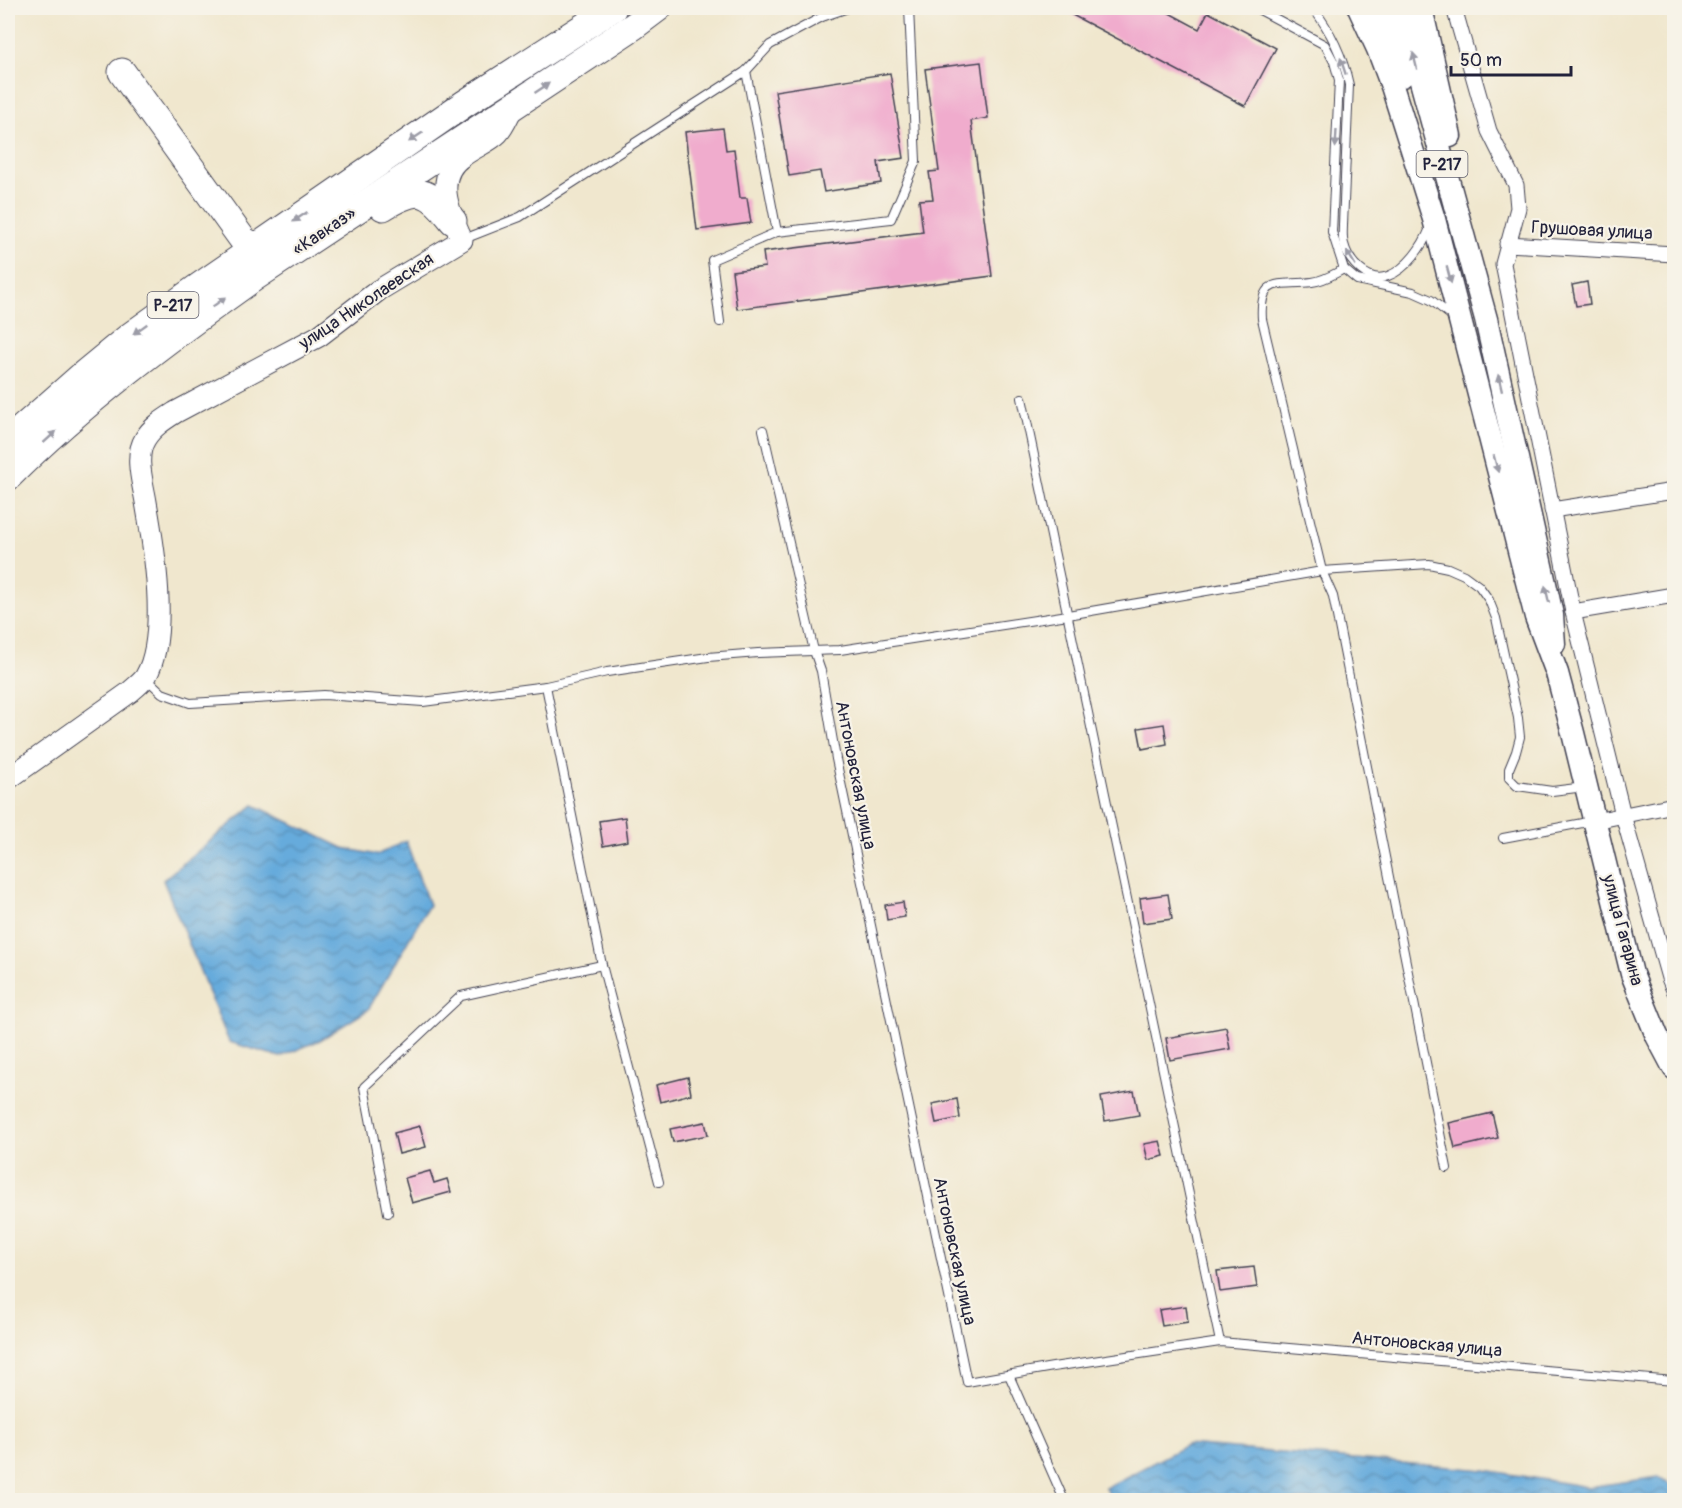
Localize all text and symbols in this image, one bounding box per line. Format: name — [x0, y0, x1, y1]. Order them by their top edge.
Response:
scale bar — [1451, 39, 1571, 77]
text: 50 m — [1460, 49, 1502, 72]
one-way arrow — [1409, 51, 1419, 70]
one-way arrow — [1338, 57, 1348, 75]
one-way arrow — [533, 82, 550, 93]
one-way arrow — [1332, 129, 1341, 148]
one-way arrow — [408, 131, 424, 142]
road number: Р-217 — [1416, 151, 1468, 177]
street label: «Кавказ» — [288, 202, 361, 261]
one-way arrow — [292, 211, 308, 223]
street label: Грушовая улица — [1531, 216, 1653, 245]
street label: улица Николаевская — [294, 248, 438, 356]
one-way arrow — [1346, 249, 1356, 266]
one-way arrow — [1445, 266, 1454, 284]
road number: Р-217 — [148, 292, 198, 318]
one-way arrow — [211, 297, 227, 309]
one-way arrow — [133, 323, 149, 335]
one-way arrow — [1495, 374, 1505, 392]
one-way arrow — [43, 430, 57, 444]
one-way arrow — [1492, 455, 1502, 474]
one-way arrow — [1542, 585, 1552, 603]
street label: Антоновская улица — [830, 699, 881, 851]
street label: улица Гагарина — [1596, 871, 1648, 988]
street label: Антоновская улица — [928, 1175, 981, 1327]
street label: Антоновская улица — [1351, 1326, 1503, 1363]

